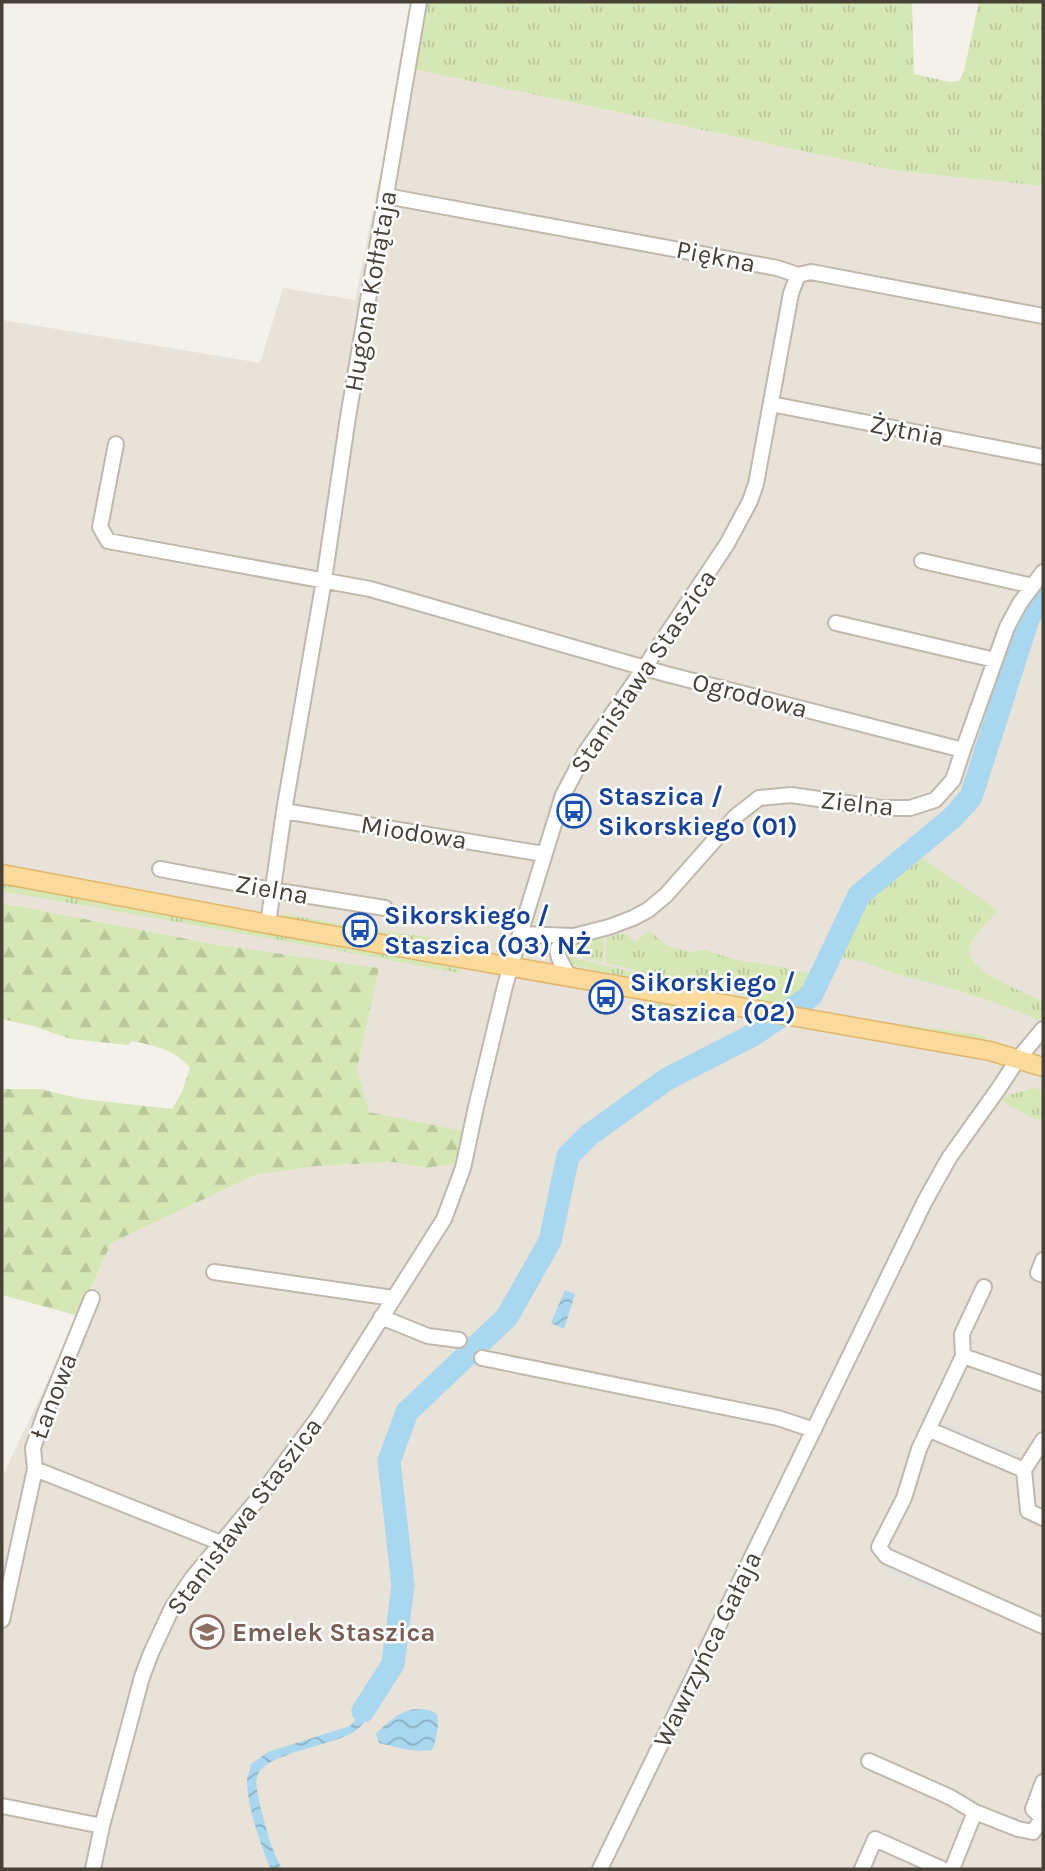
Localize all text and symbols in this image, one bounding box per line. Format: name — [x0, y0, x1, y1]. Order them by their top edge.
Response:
street label: Hugona Kołłątaja — [338, 188, 403, 394]
street label: Piękna — [674, 234, 758, 279]
street label: Żytnia — [867, 408, 947, 453]
street label: Stanisława Staszica — [564, 563, 723, 779]
street label: Ogrodowa — [689, 666, 811, 725]
place label: Staszica / Sikorskiego (01) — [598, 781, 798, 842]
street label: Zielna — [819, 784, 895, 823]
bus stop icon: Staszica / Sikorskiego (01) — [555, 792, 593, 830]
street label: Miodowa — [359, 809, 469, 856]
street label: Zielna — [233, 868, 311, 911]
place label: Sikorskiego / Staszica (03) NŻ — [384, 900, 592, 961]
bus stop icon: Sikorskiego / Staszica (03) NŻ — [341, 911, 379, 949]
place label: Sikorskiego / Staszica (02) — [630, 967, 796, 1028]
bus stop icon: Sikorskiego / Staszica (02) — [587, 978, 625, 1016]
street label: Łanowa — [23, 1349, 84, 1444]
street label: Stanisława Staszica — [160, 1411, 329, 1621]
street label: Wawrzyńca Gałaja — [647, 1546, 768, 1752]
school or university icon: Emelek Staszica — [188, 1613, 226, 1651]
place label: Emelek Staszica — [232, 1617, 436, 1648]

